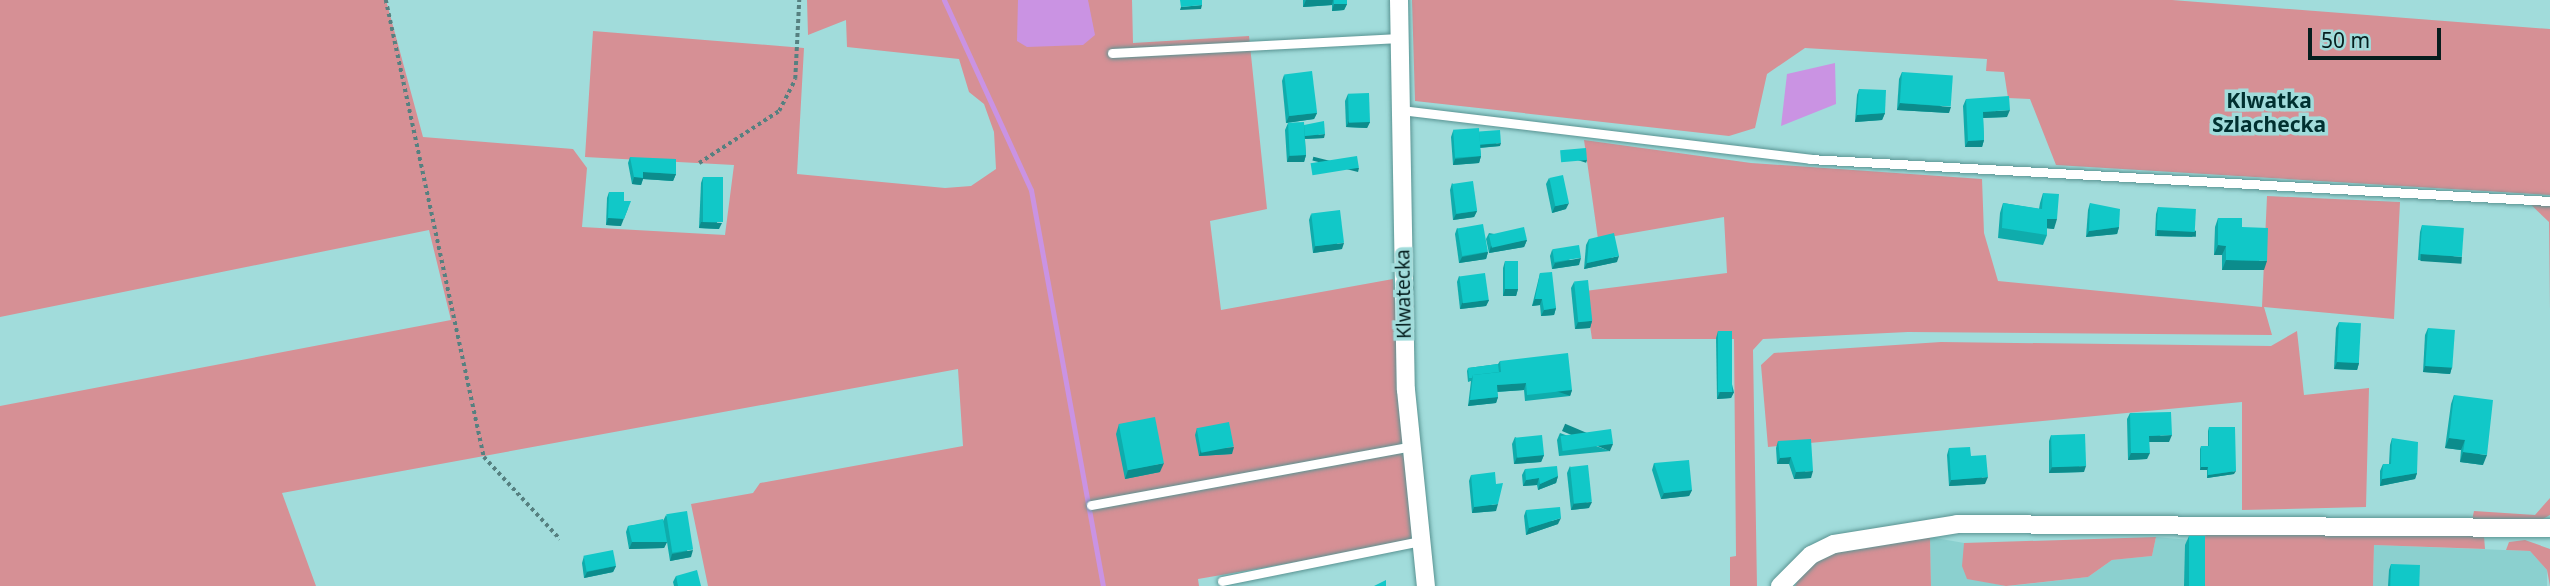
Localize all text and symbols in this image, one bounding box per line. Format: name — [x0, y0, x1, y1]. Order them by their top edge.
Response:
scale bar — [2312, 14, 2445, 58]
text: 50 m — [2321, 26, 2370, 54]
district label: Klwatka Szlachecka — [2212, 87, 2326, 137]
street label: Klwatecka — [1392, 249, 1416, 339]

